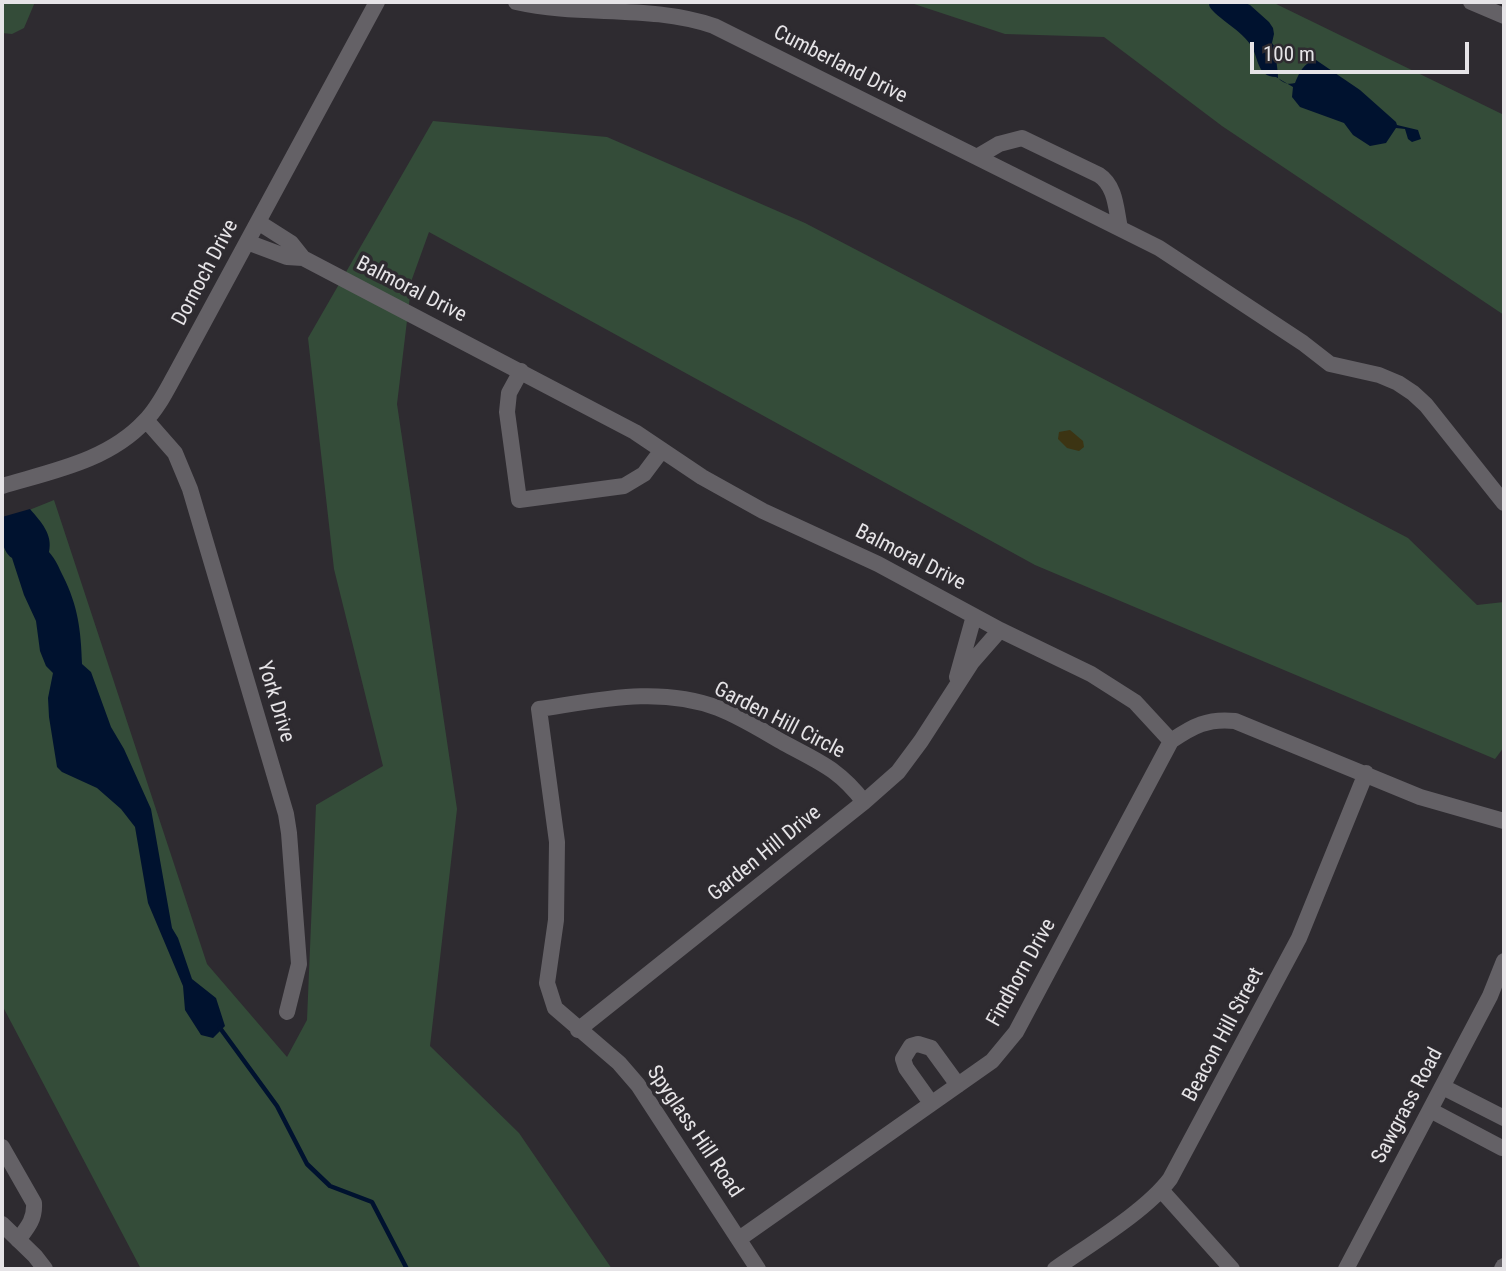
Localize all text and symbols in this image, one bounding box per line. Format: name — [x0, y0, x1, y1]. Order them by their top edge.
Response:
street label: Cumberland Drive — [769, 20, 911, 110]
scale bar — [1254, 28, 1473, 72]
text: 100 m — [1263, 42, 1315, 66]
street label: Dornoch Drive — [168, 216, 244, 330]
street label: Balmoral Drive — [352, 251, 470, 329]
street label: Balmoral Drive — [851, 519, 969, 597]
street label: York Drive — [251, 658, 299, 746]
street label: Garden Hill Circle — [709, 677, 849, 765]
street label: Garden Hill Drive — [703, 801, 827, 907]
street label: Findhorn Drive — [982, 915, 1062, 1031]
street label: Beacon Hill Street — [1178, 964, 1270, 1106]
street label: Sawgrass Road — [1367, 1044, 1449, 1168]
street label: Spyglass Hill Road — [641, 1061, 747, 1203]

